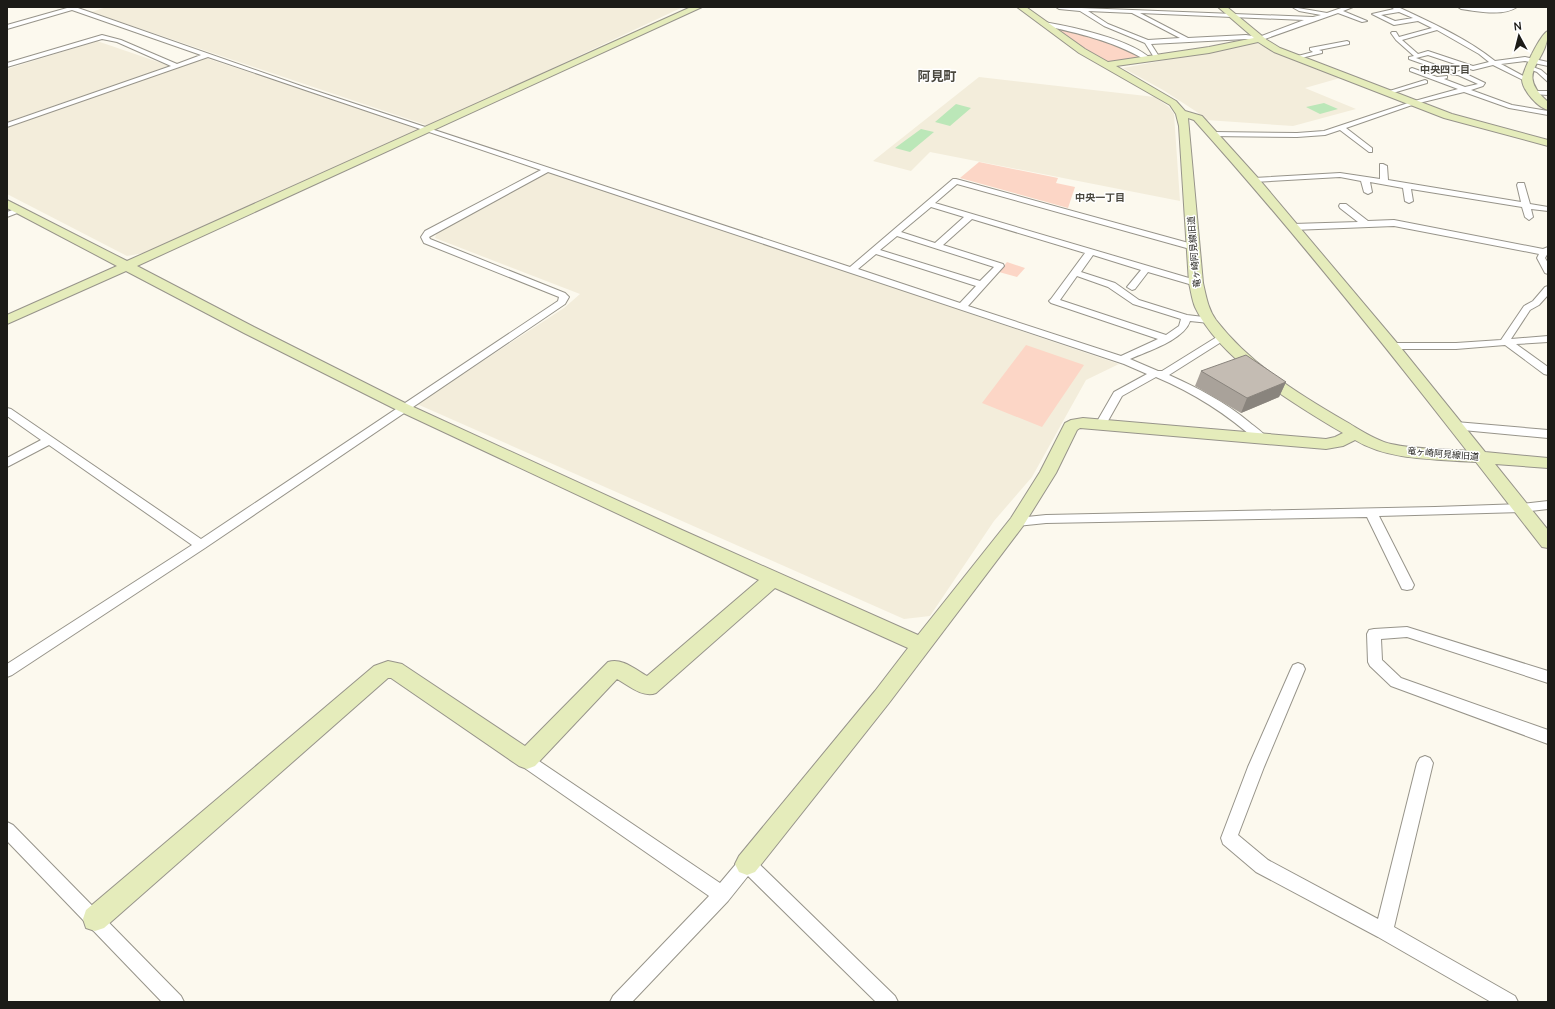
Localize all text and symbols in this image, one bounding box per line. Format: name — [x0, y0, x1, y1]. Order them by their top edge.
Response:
north arrow — [1499, 16, 1539, 56]
text: N — [1513, 18, 1523, 34]
district label: 中央四丁目 — [1420, 62, 1470, 76]
district label: 阿見町 — [917, 67, 957, 85]
district label: 中央一丁目 — [1075, 190, 1125, 204]
street label: 竜ヶ崎阿見線旧道 — [1184, 216, 1203, 288]
street label: 竜ヶ崎阿見線旧道 — [1407, 444, 1479, 463]

